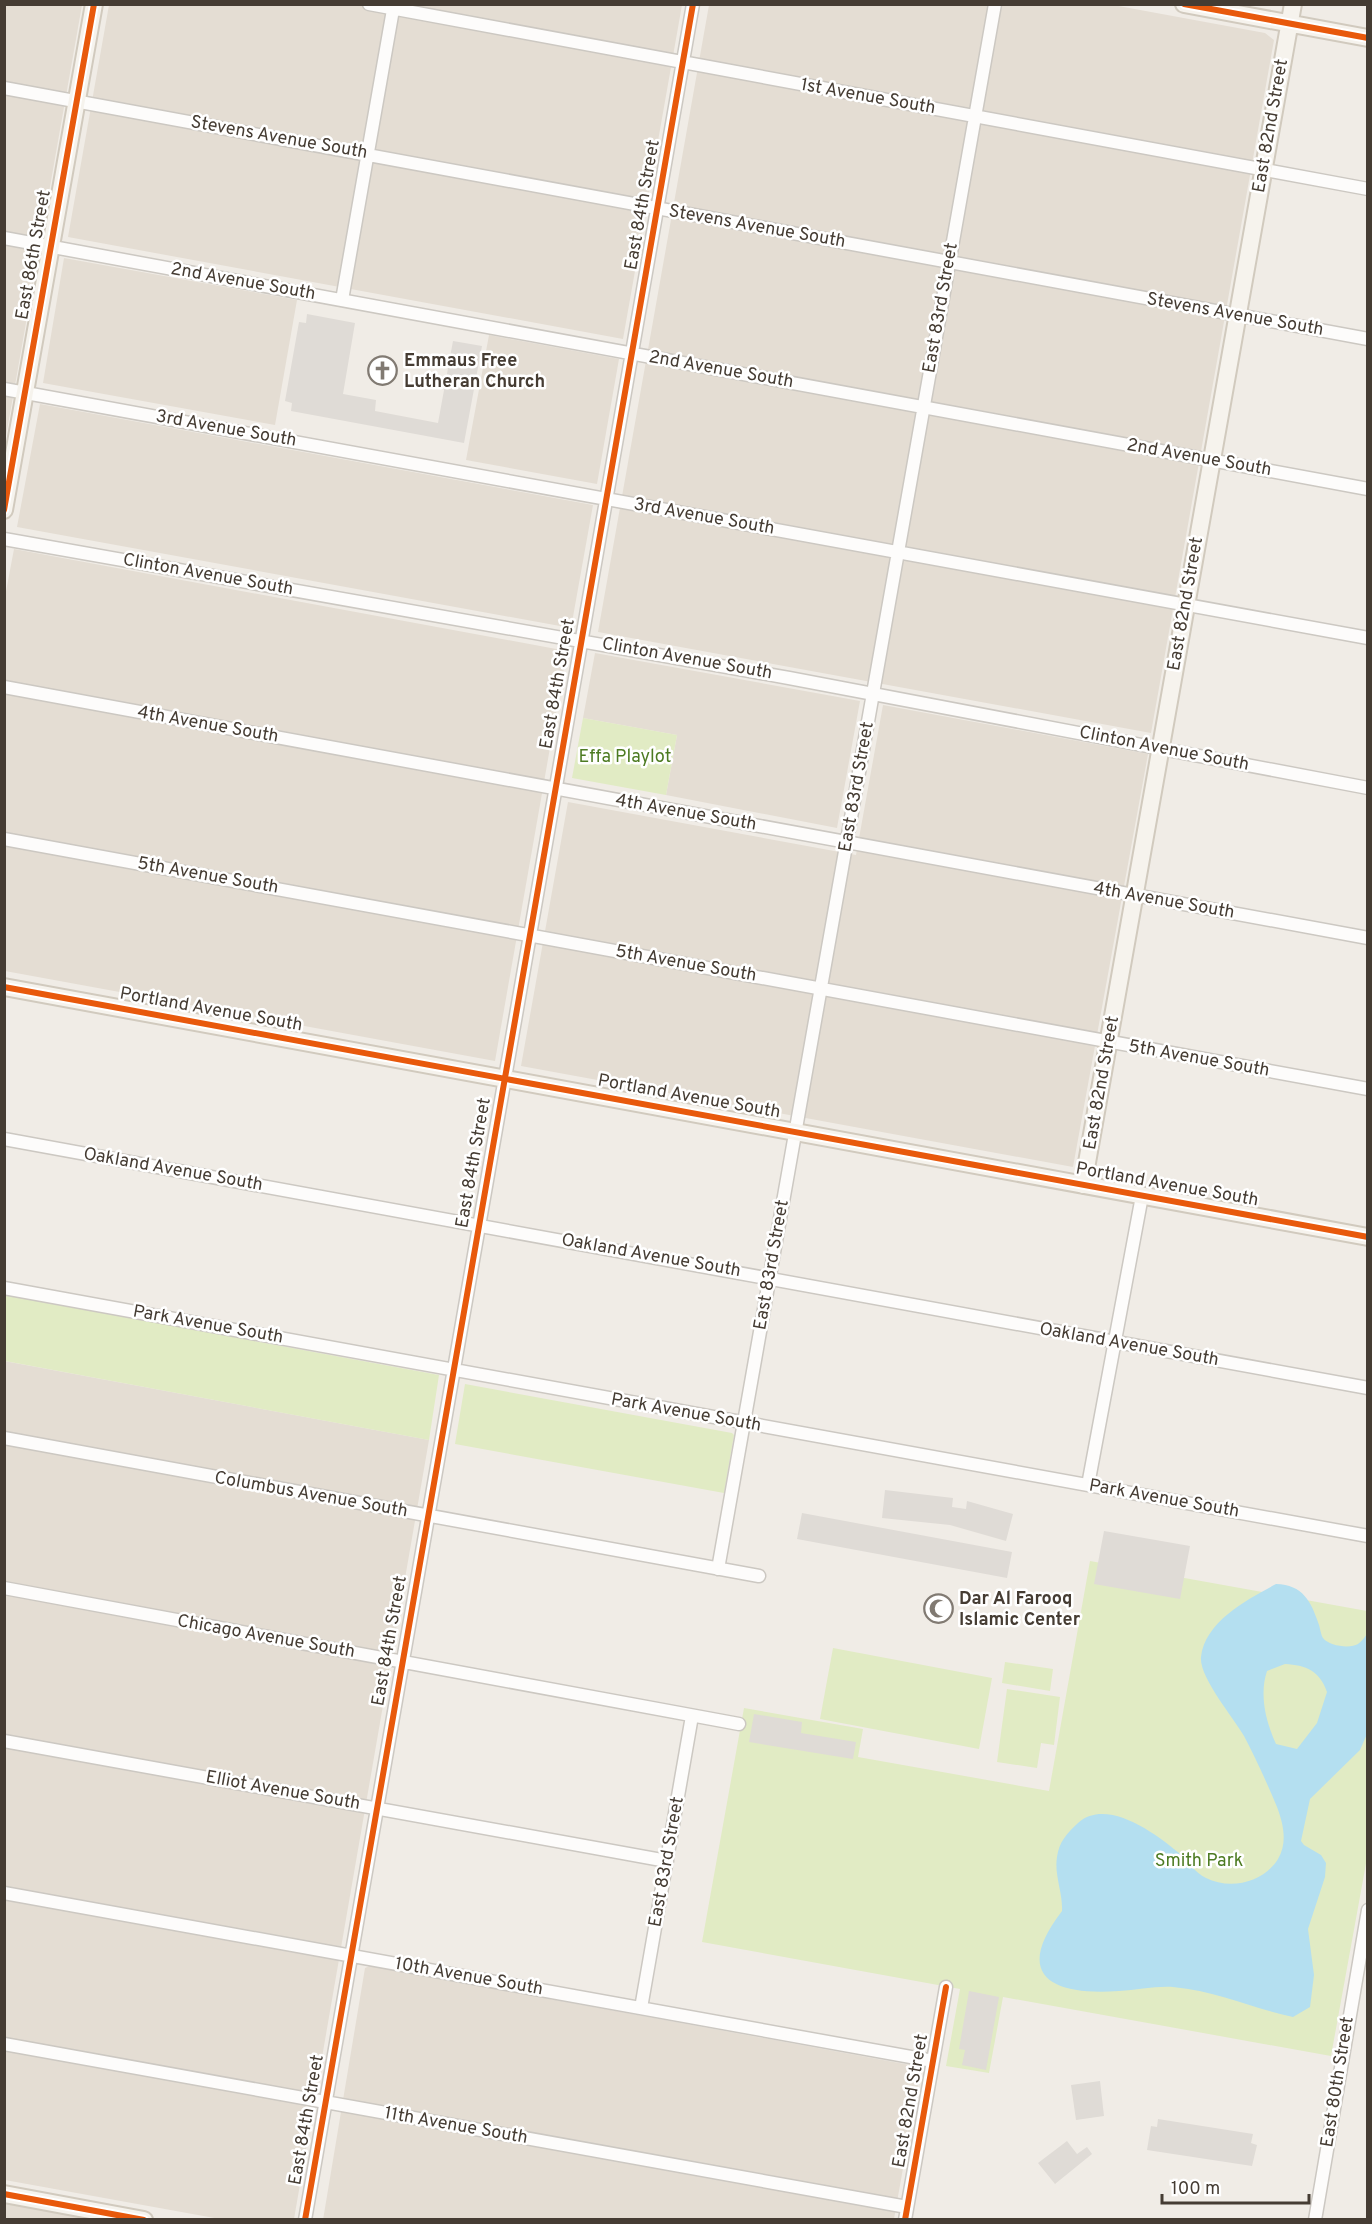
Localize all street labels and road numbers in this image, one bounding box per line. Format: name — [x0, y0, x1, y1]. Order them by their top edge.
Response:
street label: East 82nd Street — [1248, 57, 1294, 195]
street label: 1st Avenue South — [799, 74, 937, 120]
street label: Stevens Avenue South — [189, 111, 369, 165]
street label: East 84th Street — [620, 138, 666, 272]
street label: East 86th Street — [11, 188, 57, 322]
street label: Stevens Avenue South — [667, 200, 847, 254]
street label: East 83rd Street — [918, 241, 964, 375]
street label: 2nd Avenue South — [169, 258, 317, 306]
street label: Stevens Avenue South — [1145, 288, 1325, 342]
street label: 2nd Avenue South — [647, 346, 795, 394]
street label: 3rd Avenue South — [154, 405, 298, 453]
street label: 2nd Avenue South — [1125, 434, 1273, 482]
street label: 3rd Avenue South — [632, 493, 776, 541]
street label: East 82nd Street — [1163, 535, 1209, 673]
street label: Clinton Avenue South — [121, 549, 295, 601]
street label: East 84th Street — [535, 617, 581, 751]
street label: Clinton Avenue South — [600, 633, 774, 685]
street label: 4th Avenue South — [136, 701, 280, 749]
street label: East 83rd Street — [834, 720, 880, 854]
street label: Clinton Avenue South — [1077, 721, 1251, 777]
street label: 4th Avenue South — [614, 789, 758, 837]
street label: 5th Avenue South — [136, 852, 280, 900]
street label: 4th Avenue South — [1092, 877, 1236, 925]
street label: 5th Avenue South — [614, 940, 758, 988]
street label: Portland Avenue South — [118, 983, 304, 1037]
street label: East 82nd Street — [1079, 1014, 1125, 1152]
street label: 5th Avenue South — [1127, 1035, 1271, 1083]
street label: Portland Avenue South — [596, 1070, 782, 1124]
street label: East 84th Street — [451, 1096, 497, 1230]
street label: Oakland Avenue South — [81, 1143, 265, 1197]
street label: Portland Avenue South — [1074, 1158, 1260, 1212]
street label: East 83rd Street — [749, 1198, 795, 1332]
street label: Oakland Avenue South — [559, 1229, 743, 1283]
street label: Park Avenue South — [131, 1300, 285, 1350]
street label: Oakland Avenue South — [1037, 1318, 1221, 1372]
street label: Park Avenue South — [609, 1388, 763, 1438]
street label: Columbus Avenue South — [213, 1467, 409, 1523]
street label: Park Avenue South — [1087, 1474, 1241, 1524]
street label: East 84th Street — [367, 1574, 413, 1708]
street label: Chicago Avenue South — [175, 1610, 357, 1664]
street label: Elliot Avenue South — [204, 1766, 362, 1816]
street label: East 83rd Street — [644, 1795, 690, 1929]
street label: 10th Avenue South — [393, 1953, 545, 2001]
street label: East 80th Street — [1316, 2015, 1360, 2149]
street label: East 82nd Street — [888, 2032, 934, 2170]
street label: East 84th Street — [284, 2053, 330, 2187]
street label: 11th Avenue South — [383, 2102, 529, 2150]

